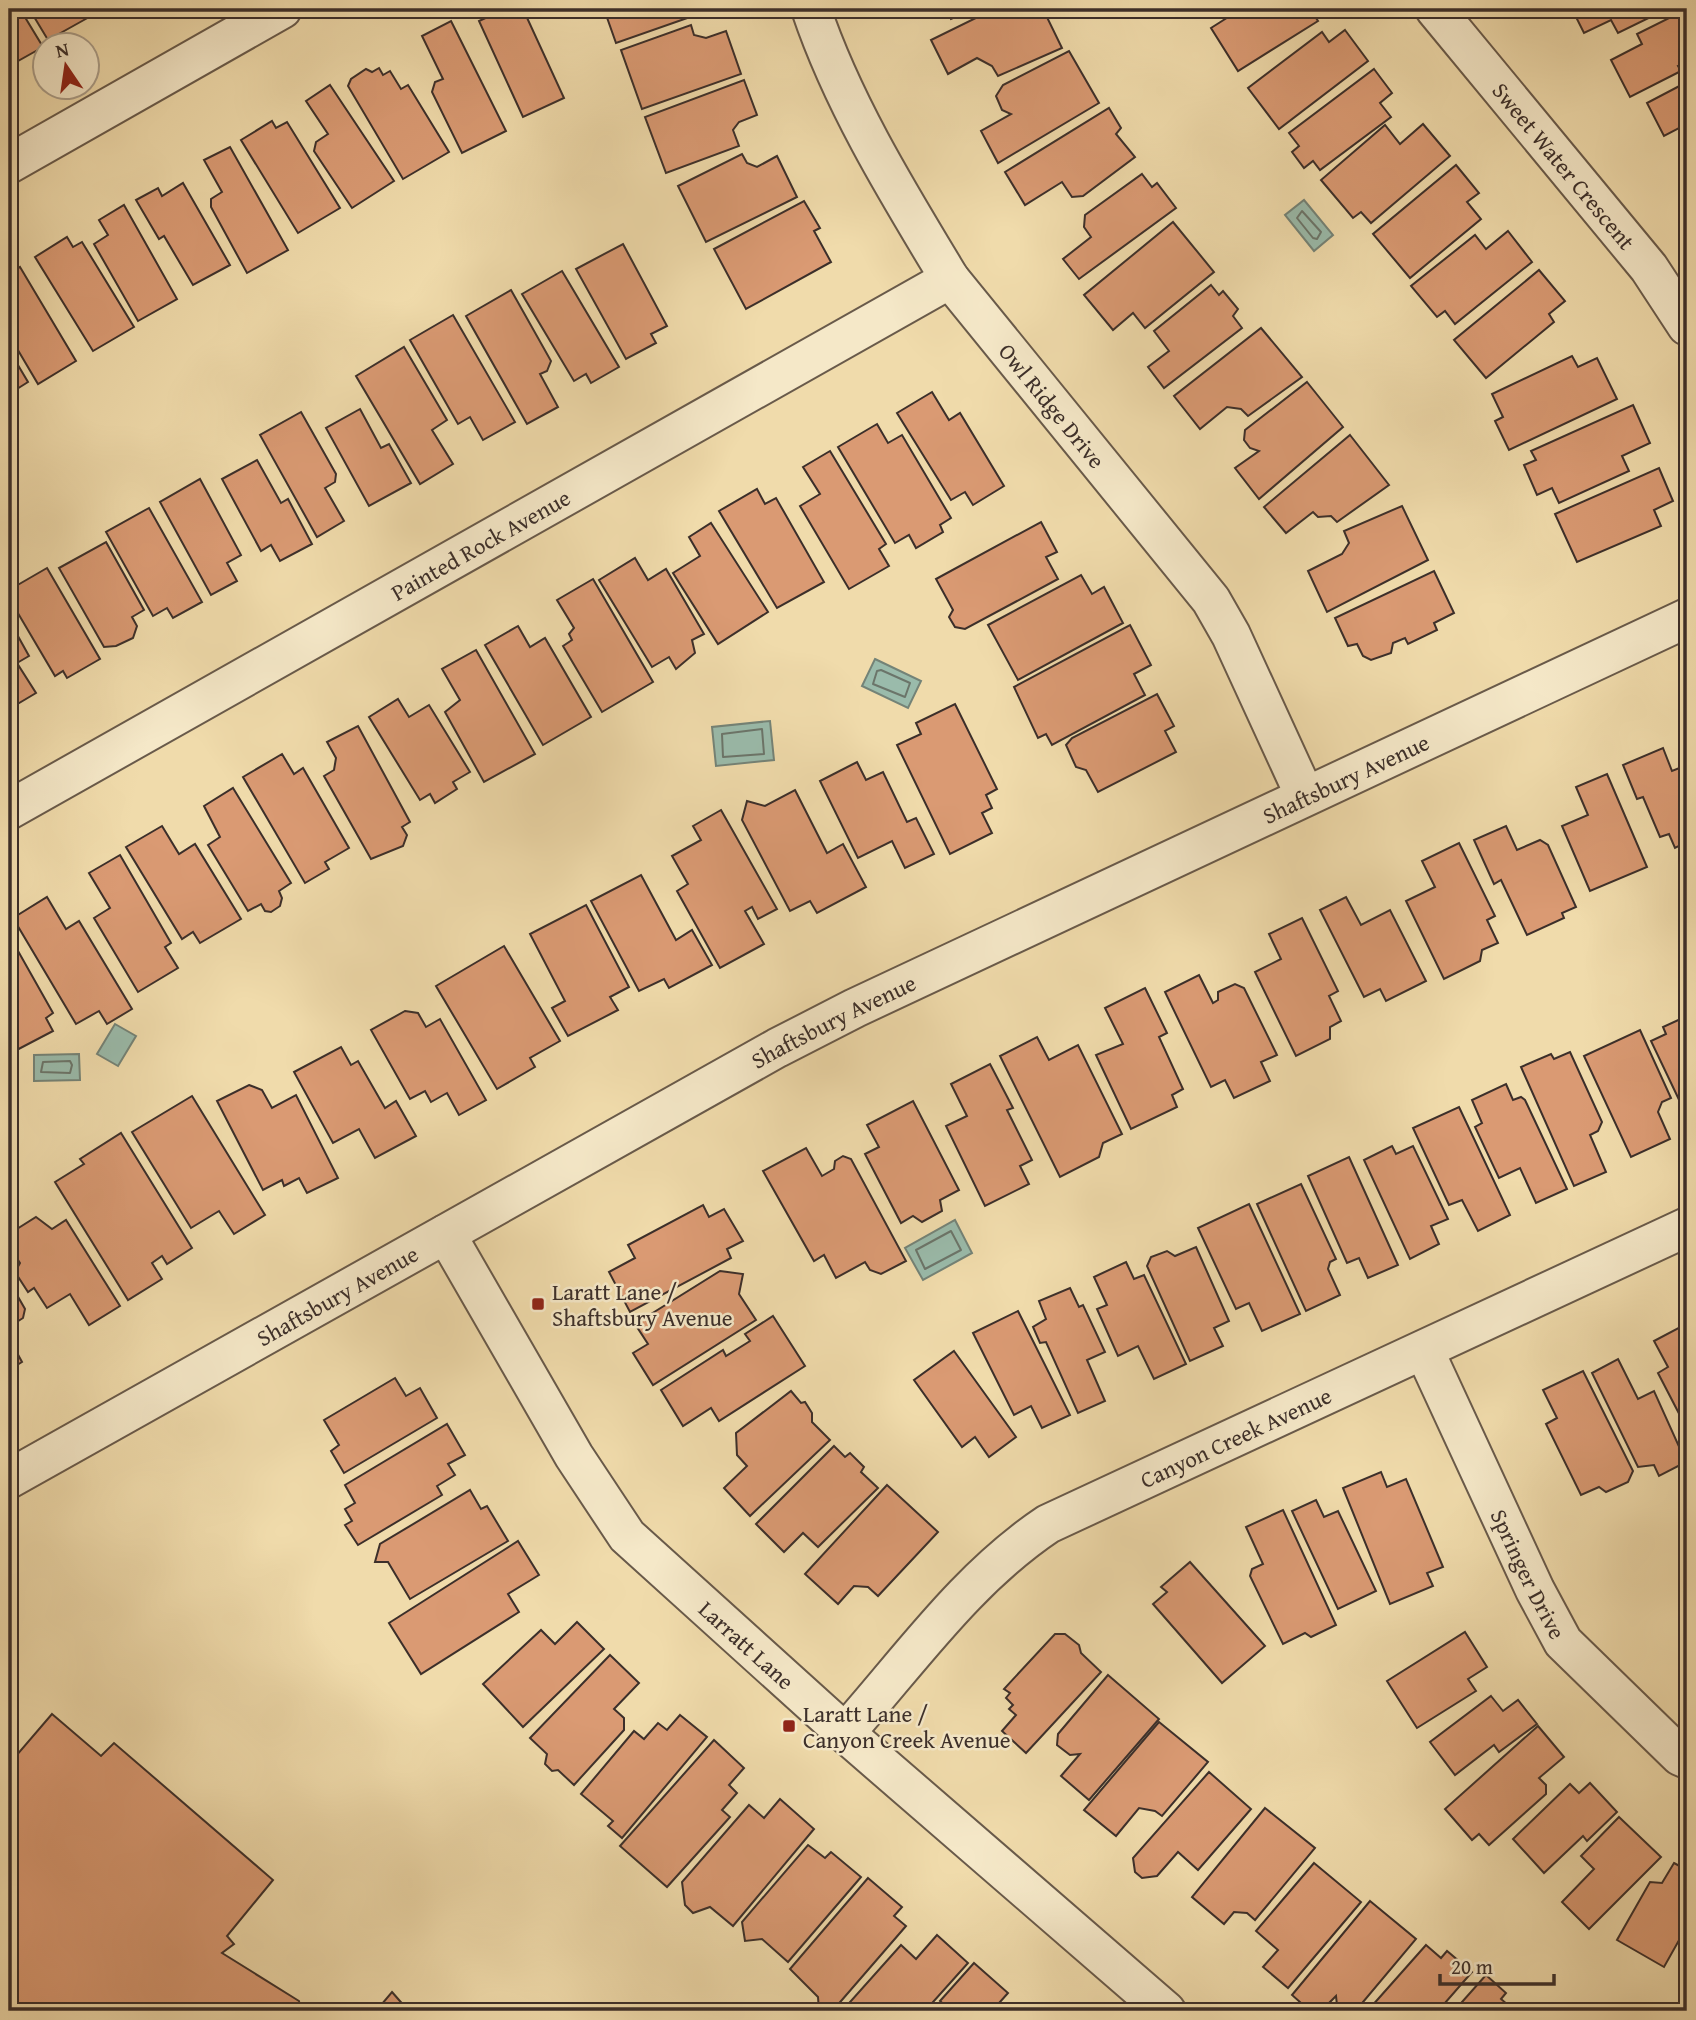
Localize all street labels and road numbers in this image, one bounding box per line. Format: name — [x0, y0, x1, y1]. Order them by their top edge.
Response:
street label: Sweet Water Crescent — [1485, 75, 1643, 256]
street label: Owl Ridge Drive — [992, 336, 1114, 475]
street label: Painted Rock Avenue — [384, 480, 576, 608]
street label: Shaftsbury Avenue — [1257, 725, 1434, 831]
street label: Shaftsbury Avenue — [744, 965, 921, 1076]
street label: Shaftsbury Avenue — [250, 1236, 424, 1354]
street label: Canyon Creek Avenue — [1134, 1378, 1337, 1496]
street label: Springer Drive — [1483, 1503, 1575, 1645]
street label: Larratt Lane — [692, 1592, 802, 1697]

